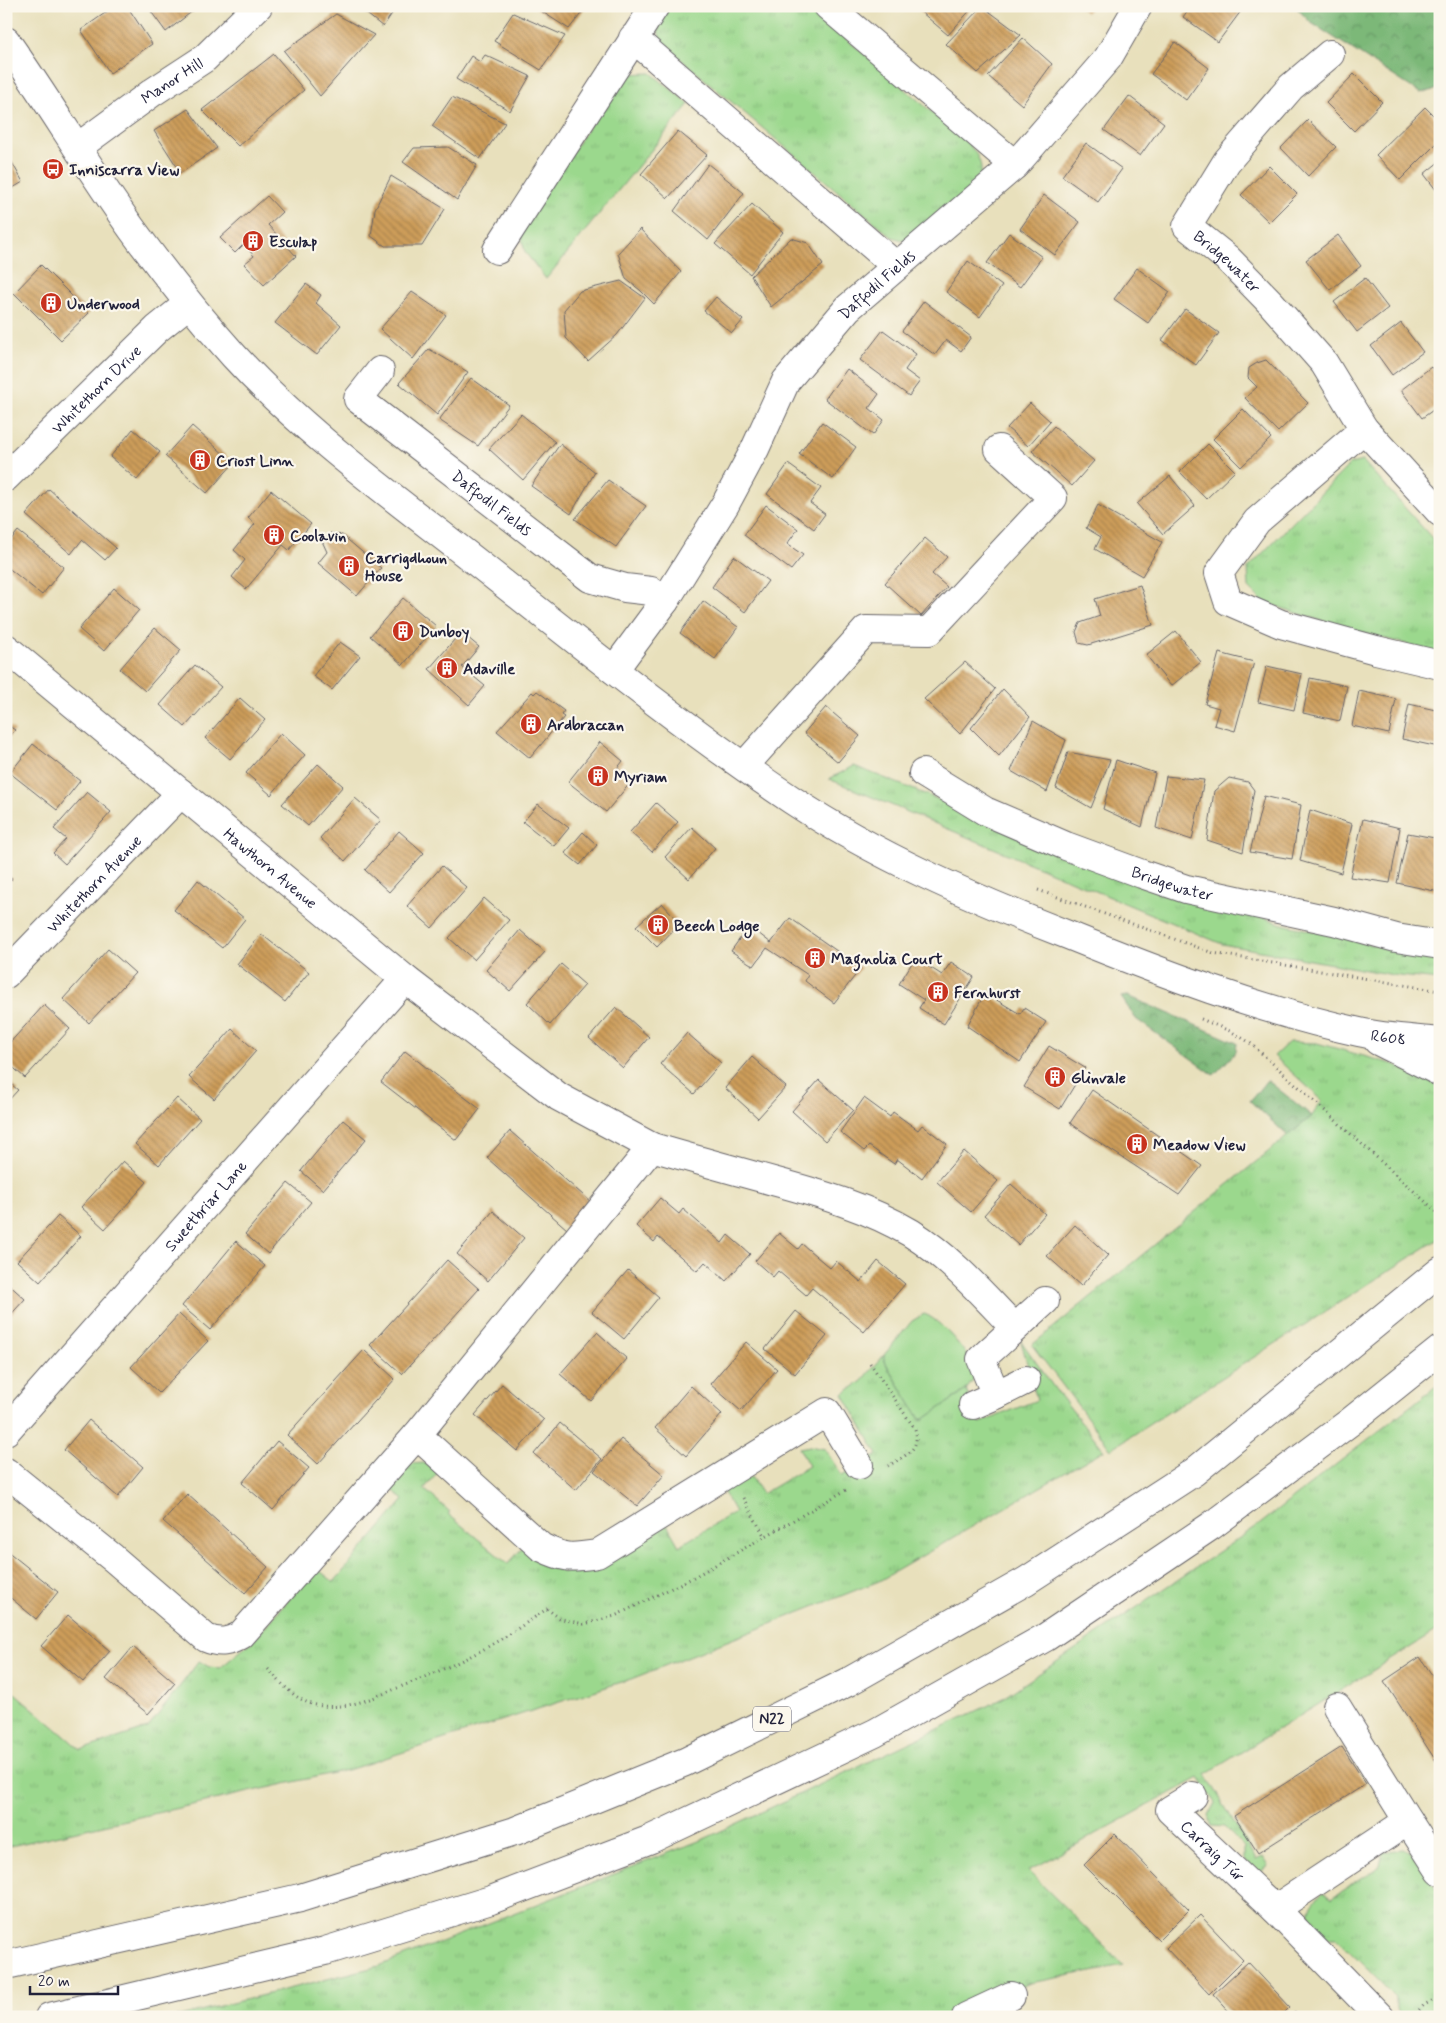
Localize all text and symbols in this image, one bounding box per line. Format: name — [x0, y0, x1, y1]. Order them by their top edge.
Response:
street label: Manor Hill — [137, 53, 207, 109]
bus stop icon: Inniscarra View — [41, 157, 65, 181]
place label: Inniscarra View — [69, 160, 180, 181]
street label: Bridgewater — [1188, 226, 1265, 299]
building icon: Esculap — [241, 229, 265, 253]
place label: Esculap — [269, 232, 318, 253]
street label: Daffodil Fields — [834, 246, 920, 324]
building icon: Underwood — [39, 291, 63, 315]
place label: Underwood — [67, 294, 140, 315]
street label: Whitethorn Drive — [47, 341, 147, 439]
building icon: Criost Linn — [188, 448, 212, 472]
place label: Criost Linn — [216, 451, 295, 472]
street label: Daffodil Fields — [447, 466, 536, 541]
building icon: Coolavin — [262, 523, 286, 547]
place label: Coolavin — [290, 526, 346, 547]
place label: Carrigdhoun House — [365, 548, 447, 587]
building icon: Carrigdhoun House — [337, 554, 361, 578]
building icon: Dunboy — [391, 619, 415, 643]
place label: Dunboy — [419, 622, 470, 643]
building icon: Adaville — [435, 656, 459, 680]
place label: Adaville — [463, 659, 515, 680]
building icon: Ardbraccan — [519, 712, 543, 736]
place label: Ardbraccan — [547, 715, 624, 736]
building icon: Myriam — [586, 764, 610, 788]
place label: Myriam — [614, 767, 667, 788]
street label: Hawthorn Avenue — [218, 824, 321, 914]
street label: Whitethorn Avenue — [42, 831, 147, 938]
street label: Bridgewater — [1128, 862, 1215, 907]
building icon: Beech Lodge — [646, 913, 670, 937]
place label: Beech Lodge — [674, 916, 759, 939]
building icon: Magnolia Court — [803, 946, 827, 970]
place label: Magnolia Court — [831, 949, 943, 972]
building icon: Fernhurst — [926, 980, 950, 1004]
place label: Fernhurst — [954, 983, 1022, 1004]
street label: R608 — [1369, 1026, 1407, 1051]
building icon: Glinvale — [1043, 1065, 1067, 1089]
place label: Glinvale — [1071, 1068, 1126, 1089]
building icon: Meadow View — [1125, 1132, 1149, 1156]
place label: Meadow View — [1153, 1135, 1246, 1156]
street label: Sweetbriar Lane — [160, 1156, 253, 1256]
road number: N22 — [753, 1706, 791, 1732]
street label: Carraig Túr — [1175, 1816, 1249, 1887]
scale bar — [30, 1963, 118, 1995]
text: 20 m — [38, 1972, 70, 1992]

